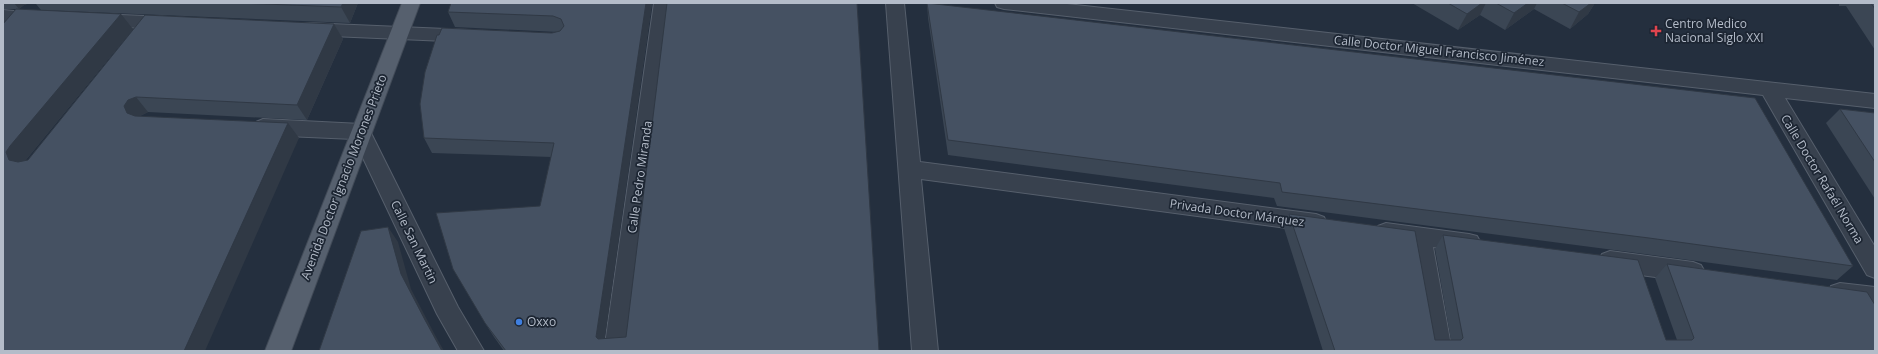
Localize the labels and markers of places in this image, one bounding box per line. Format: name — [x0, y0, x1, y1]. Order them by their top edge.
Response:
place label: Centro Medico Nacional Siglo XXI — [1665, 15, 1764, 46]
marker: Centro Medico Nacional Siglo XXI — [1650, 25, 1662, 37]
place label: Oxxo — [527, 313, 556, 330]
marker: Oxxo — [514, 317, 524, 327]

